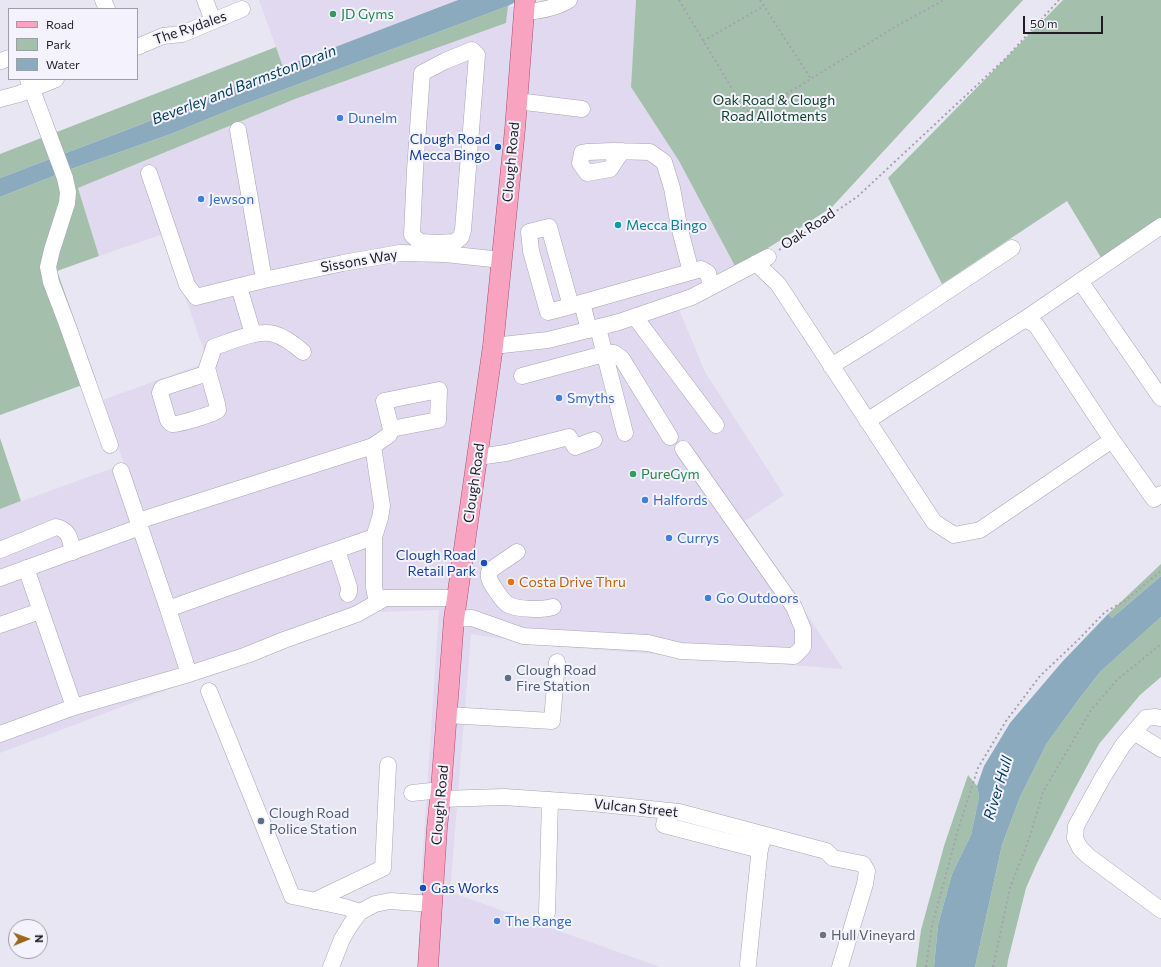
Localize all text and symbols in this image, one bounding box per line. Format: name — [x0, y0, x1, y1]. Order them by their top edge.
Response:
place label: JD Gyms — [341, 6, 394, 22]
legend — [8, 8, 138, 80]
street label: The Rydales — [151, 8, 229, 48]
scale bar — [1025, 8, 1105, 34]
marker: JD Gyms — [328, 9, 338, 19]
text: 50 m — [1030, 16, 1058, 30]
text: Road — [46, 17, 74, 31]
text: Park — [46, 37, 71, 51]
water label: Beverley and Barmston Drain — [149, 41, 339, 129]
text: Water — [46, 57, 80, 71]
park label: Oak Road & Clough Road Allotments — [713, 92, 835, 124]
place label: Dunelm — [348, 110, 397, 126]
marker: Dunelm — [335, 113, 345, 123]
street label: Clough Road — [499, 121, 523, 203]
place label: Clough Road Mecca Bingo — [409, 131, 490, 164]
marker: Clough Road Mecca Bingo — [493, 142, 503, 152]
place label: Jewson — [209, 191, 254, 207]
marker: Jewson — [196, 194, 206, 204]
street label: Oak Road — [778, 205, 838, 253]
place label: Mecca Bingo — [626, 217, 707, 233]
marker: Mecca Bingo — [613, 220, 623, 230]
street label: Sissons Way — [319, 246, 399, 276]
place label: Smyths — [567, 390, 615, 406]
marker: Smyths — [554, 393, 564, 403]
street label: Clough Road — [460, 442, 488, 524]
place label: PureGym — [641, 466, 700, 482]
marker: PureGym — [628, 469, 638, 479]
place label: Halfords — [653, 492, 708, 508]
marker: Halfords — [640, 495, 650, 505]
place label: Currys — [677, 530, 719, 546]
marker: Currys — [664, 533, 674, 543]
place label: Clough Road Retail Park — [396, 547, 476, 580]
marker: Clough Road Retail Park — [479, 558, 489, 568]
place label: Costa Drive Thru — [519, 574, 626, 590]
marker: Costa Drive Thru — [506, 577, 516, 587]
place label: Go Outdoors — [716, 590, 799, 606]
marker: Go Outdoors — [703, 593, 713, 603]
place label: Clough Road Fire Station — [516, 662, 596, 694]
marker: Clough Road Fire Station — [503, 673, 513, 683]
water label: River Hull — [980, 754, 1016, 822]
street label: Clough Road — [428, 764, 452, 846]
street label: Vulcan Street — [593, 795, 679, 821]
place label: Clough Road Police Station — [269, 805, 357, 838]
marker: Clough Road Police Station — [256, 816, 266, 826]
place label: Gas Works — [431, 880, 499, 896]
marker: Gas Works — [418, 883, 428, 893]
place label: The Range — [505, 913, 572, 929]
marker: The Range — [492, 916, 502, 926]
north arrow — [8, 919, 48, 959]
place label: Hull Vineyard — [831, 927, 915, 943]
marker: Hull Vineyard — [818, 930, 828, 940]
text: N — [33, 935, 46, 943]

